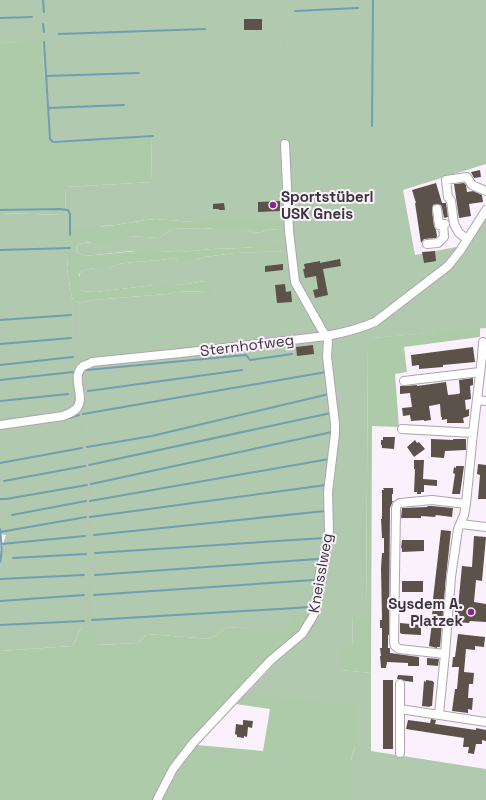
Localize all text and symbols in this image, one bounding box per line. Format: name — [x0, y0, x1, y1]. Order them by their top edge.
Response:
place label: Sportstüberl USK Gneis — [281, 187, 374, 223]
marker: Sportstüberl USK Gneis — [268, 200, 278, 210]
street label: Sternhofweg — [199, 330, 295, 360]
street label: Kneisslweg — [304, 532, 336, 614]
place label: Sysdem A. Platzek — [388, 594, 464, 630]
marker: Sysdem A. Platzek — [466, 607, 476, 617]

